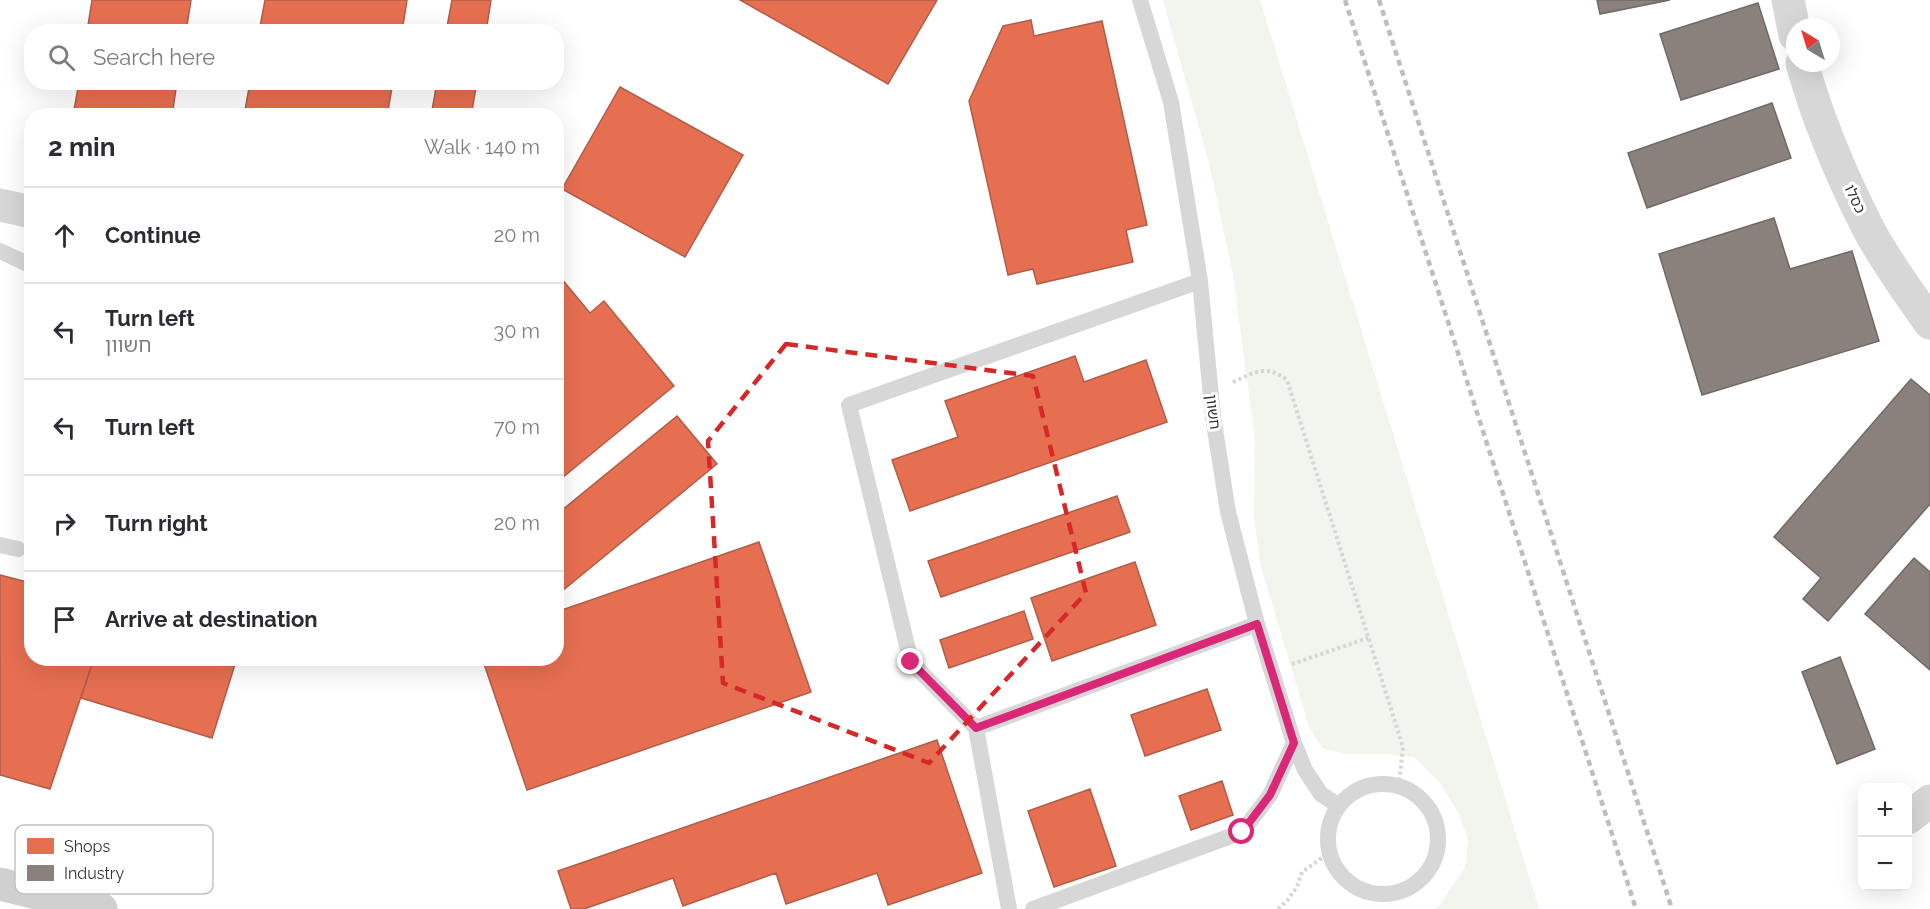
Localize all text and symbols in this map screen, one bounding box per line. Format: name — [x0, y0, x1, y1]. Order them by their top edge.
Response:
north arrow — [1786, 18, 1840, 72]
search box — [24, 24, 564, 90]
icon: search — [45, 41, 78, 74]
text: Search here — [93, 44, 215, 70]
text: 2 min — [48, 132, 115, 162]
text: Walk · 140 m — [424, 135, 540, 159]
street label: כסלו — [1841, 182, 1869, 216]
icon: ahead — [48, 219, 81, 252]
text: Continue — [105, 222, 201, 248]
text: 20 m — [494, 223, 540, 247]
text: Turn left — [105, 305, 195, 331]
icon: left — [48, 315, 81, 348]
text: 30 m — [494, 319, 540, 343]
text: חשוון — [105, 333, 151, 357]
street label: חשוון — [1202, 394, 1224, 430]
icon: left — [48, 411, 81, 444]
text: Turn left — [105, 414, 195, 440]
text: 70 m — [494, 415, 540, 439]
icon: right — [48, 507, 81, 540]
text: Turn right — [105, 510, 208, 536]
text: 20 m — [494, 511, 540, 535]
icon: arrive — [48, 603, 81, 636]
text: Arrive at destination — [105, 606, 318, 632]
route end — [897, 648, 923, 674]
map controls — [1858, 783, 1912, 891]
button: + — [1858, 783, 1912, 837]
route start — [1228, 818, 1254, 844]
legend — [15, 825, 213, 894]
text: Shops — [64, 837, 110, 856]
button: − — [1858, 837, 1912, 891]
text: Industry — [64, 864, 124, 883]

